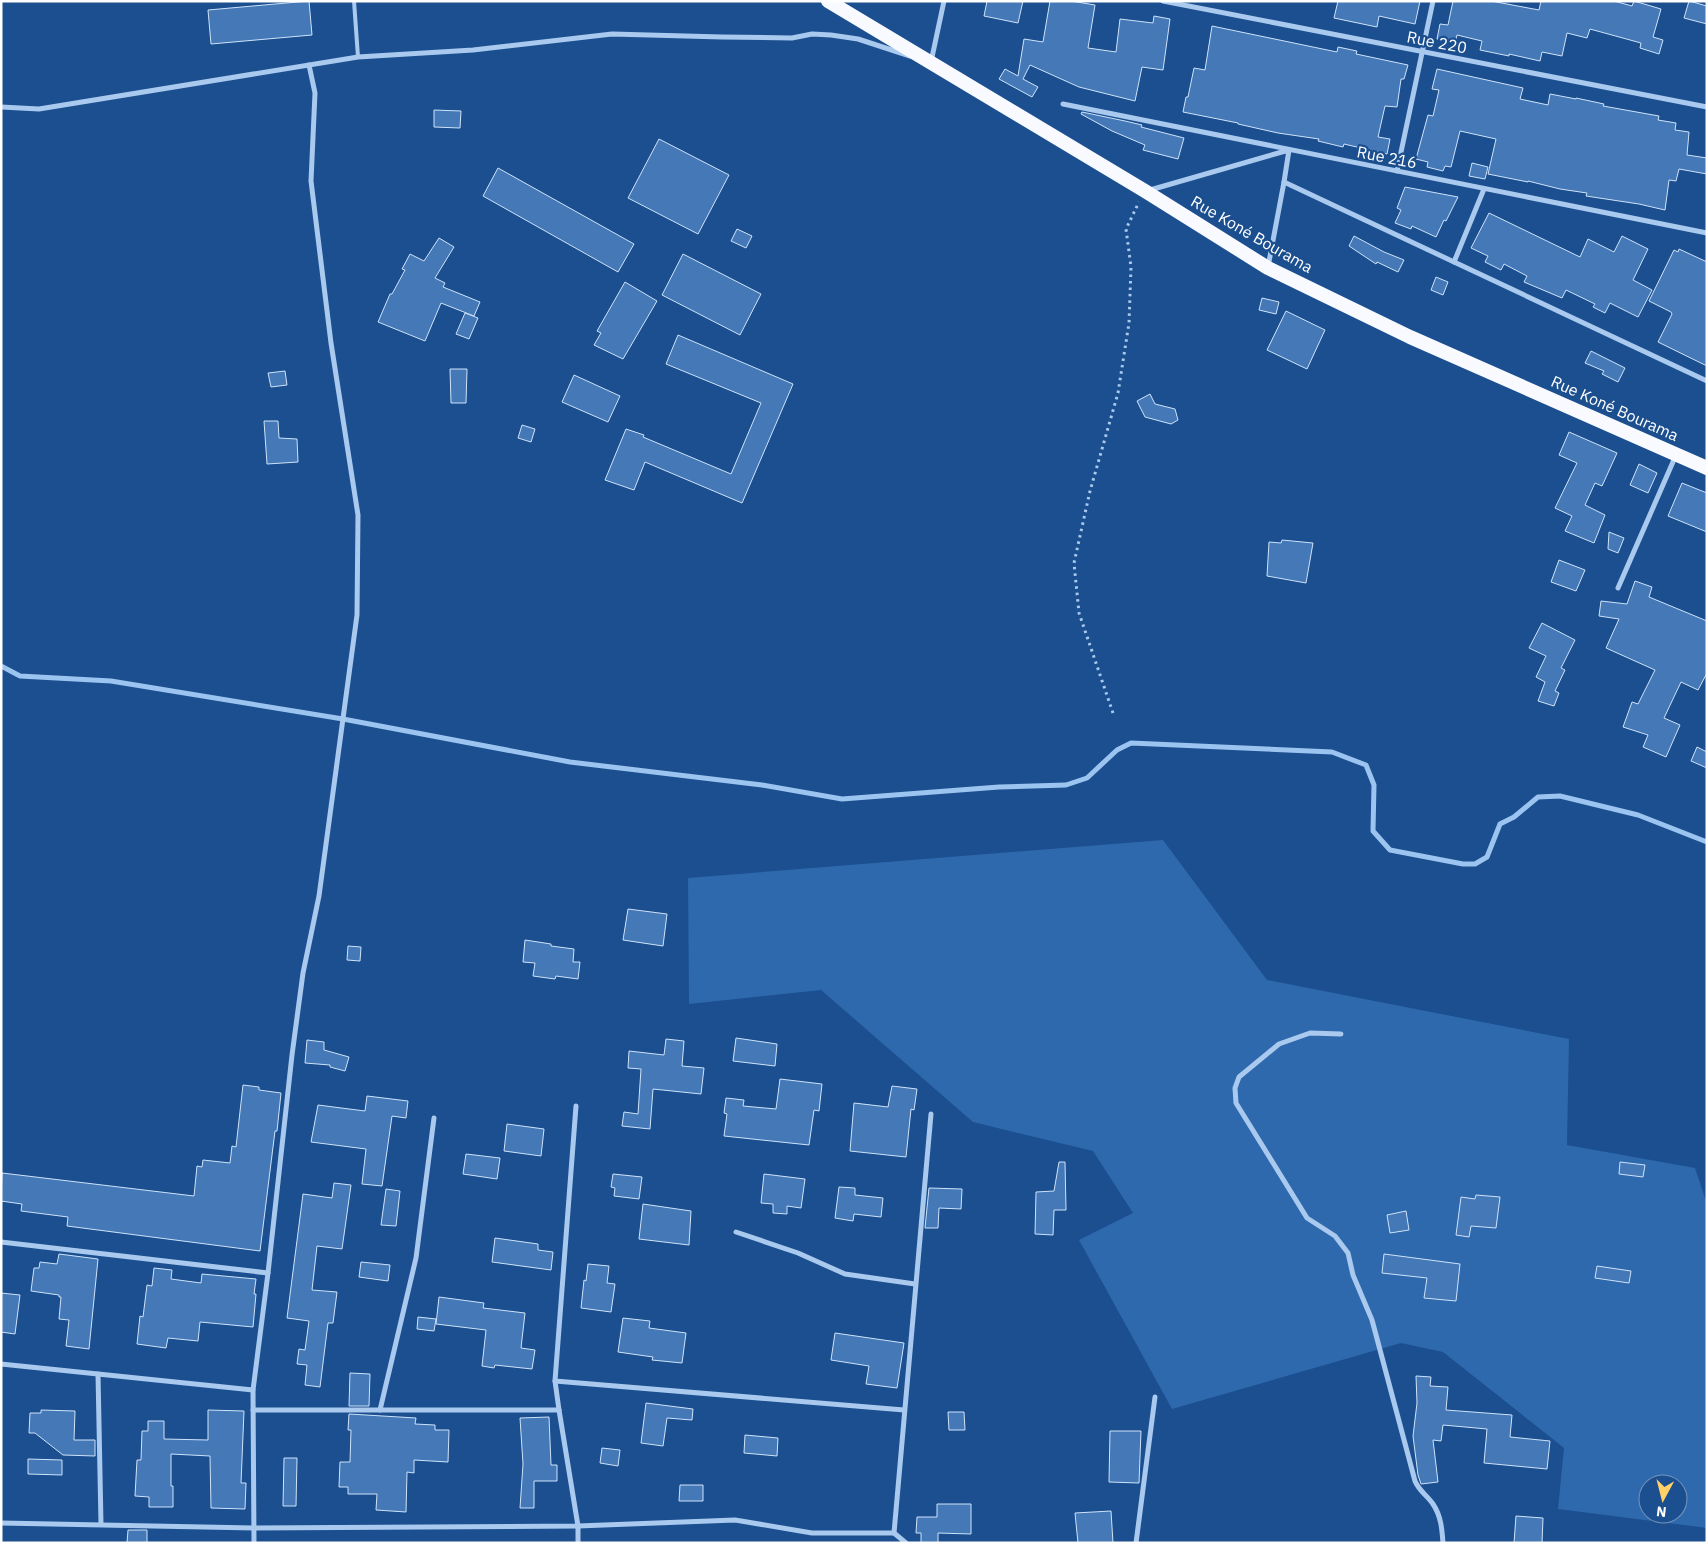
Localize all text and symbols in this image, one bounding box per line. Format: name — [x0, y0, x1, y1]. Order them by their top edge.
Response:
street label: Rue 220 — [1405, 26, 1469, 58]
street label: Rue 216 — [1355, 141, 1419, 173]
street label: Rue Koné Bourama — [1187, 191, 1317, 277]
street label: Rue Koné Bourama — [1548, 371, 1682, 445]
north arrow — [1638, 1474, 1688, 1524]
text: N — [1655, 1502, 1668, 1521]

